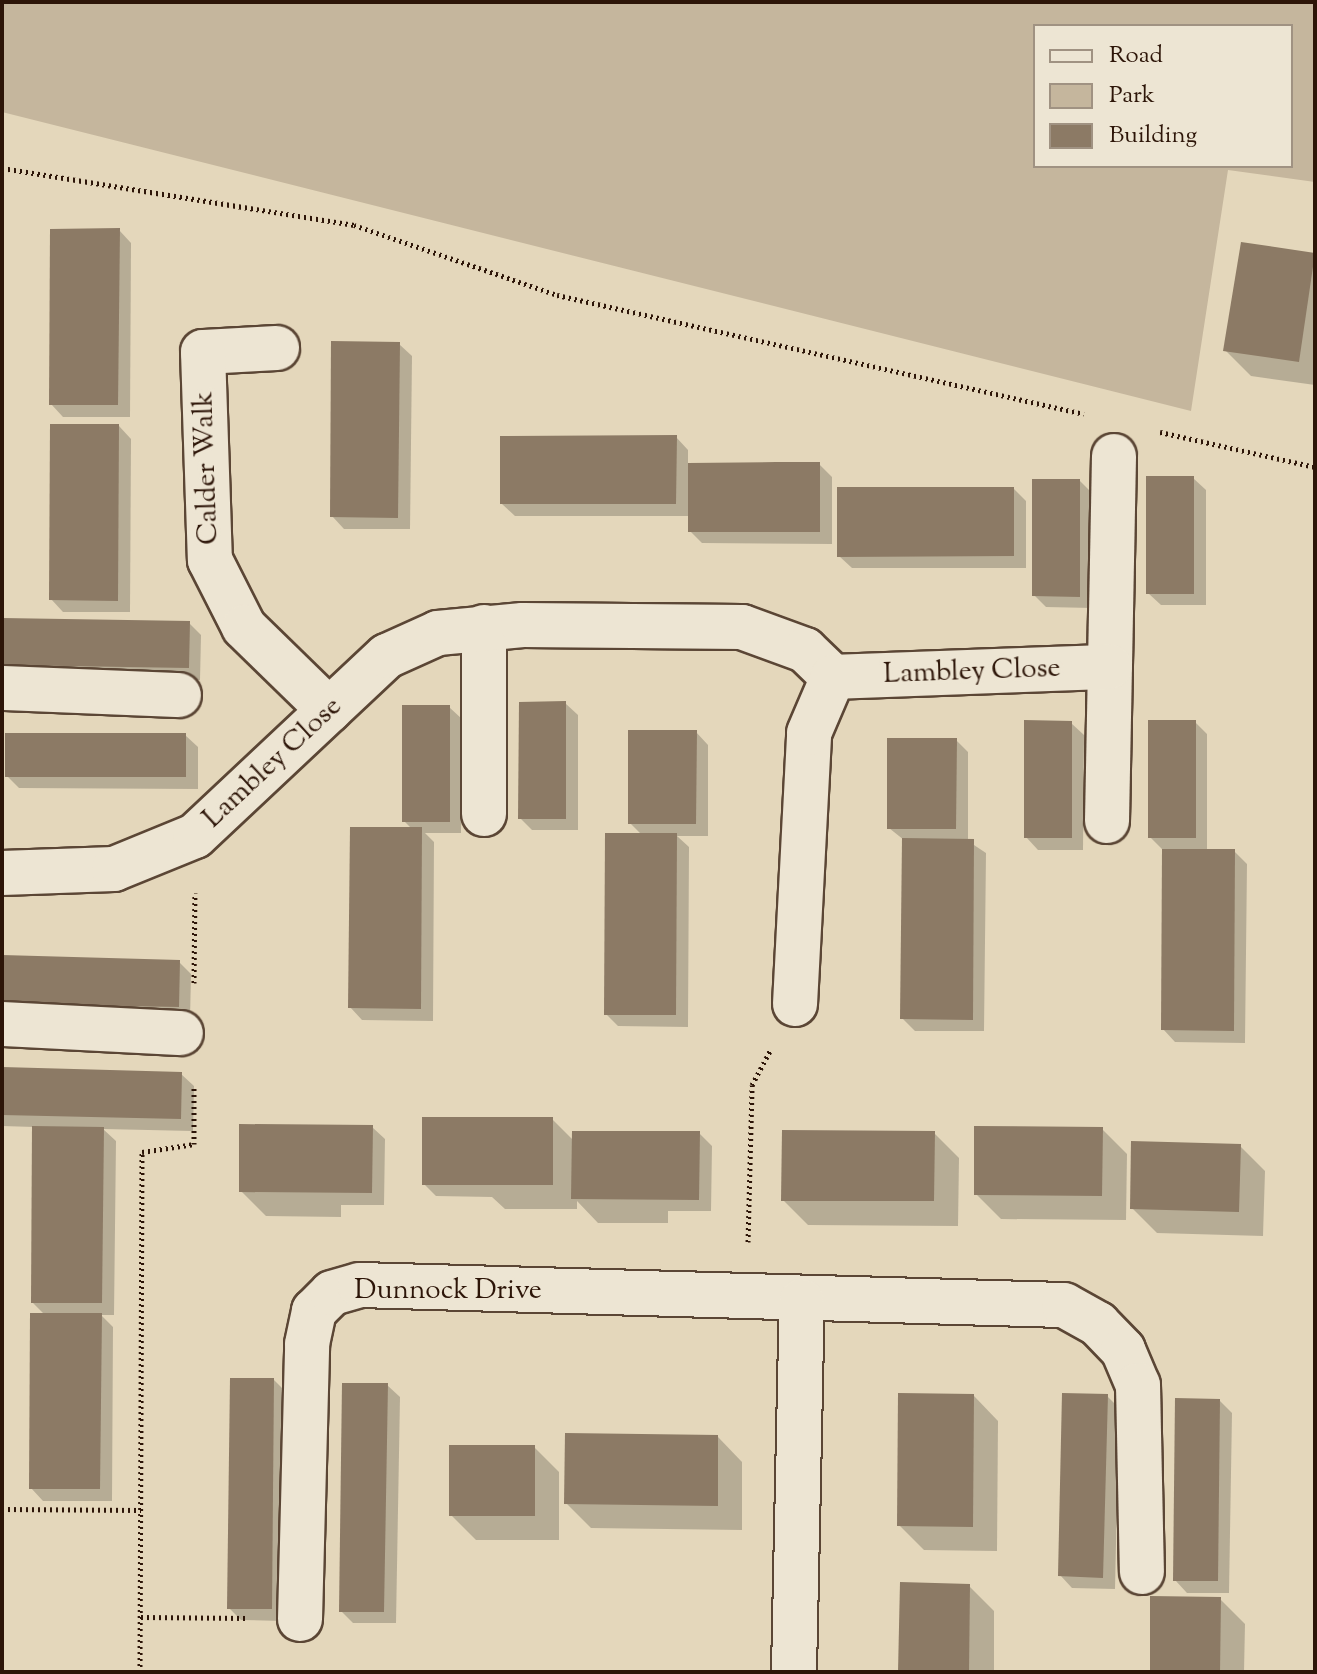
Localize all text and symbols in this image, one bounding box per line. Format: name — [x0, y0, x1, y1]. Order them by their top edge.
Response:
legend — [1033, 24, 1293, 168]
text: Road — [1109, 39, 1163, 73]
text: Park — [1109, 79, 1155, 113]
text: Building — [1109, 119, 1197, 153]
street label: Calder Walk — [188, 391, 226, 545]
street label: Lambley Close — [883, 652, 1061, 692]
street label: Lambley Close — [197, 690, 349, 836]
street label: Dunnock Drive — [354, 1274, 542, 1308]

